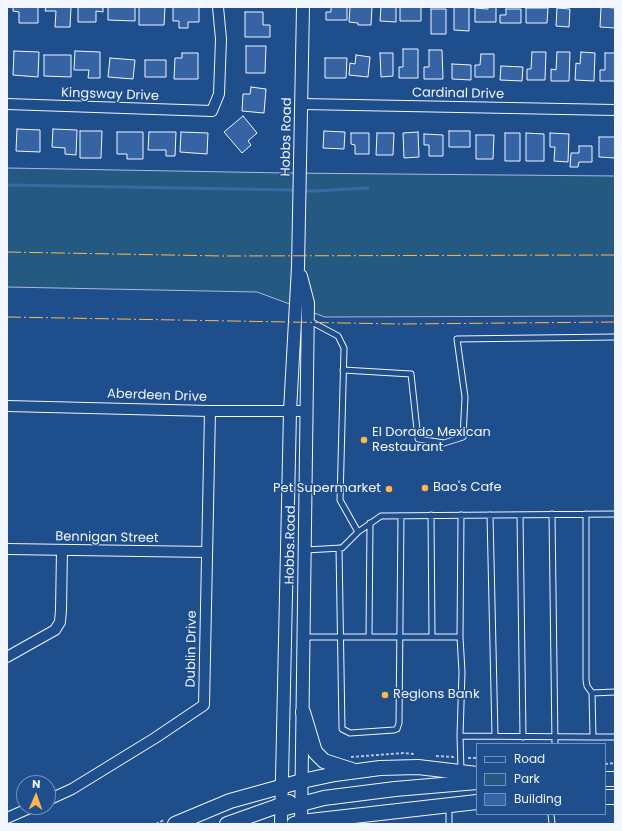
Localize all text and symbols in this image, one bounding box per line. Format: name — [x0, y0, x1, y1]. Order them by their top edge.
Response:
street label: Kingsway Drive — [61, 85, 159, 105]
street label: Cardinal Drive — [412, 85, 504, 103]
street label: Hobbs Road — [279, 97, 295, 177]
street label: Aberdeen Drive — [107, 386, 207, 406]
place label: El Dorado Mexican Restaurant — [372, 425, 491, 456]
marker: El Dorado Mexican Restaurant — [359, 435, 369, 445]
place label: Bao's Cafe — [433, 480, 502, 496]
place label: Pet Supermarket — [273, 481, 381, 497]
marker: Bao's Cafe — [420, 483, 430, 493]
marker: Pet Supermarket — [384, 484, 394, 494]
street label: Hobbs Road — [283, 505, 299, 585]
street label: Bennigan Street — [55, 529, 159, 547]
street label: Dublin Drive — [184, 610, 200, 688]
place label: Regions Bank — [393, 687, 480, 703]
marker: Regions Bank — [380, 690, 390, 700]
legend — [476, 743, 606, 815]
text: Road — [514, 750, 545, 767]
text: Park — [514, 770, 540, 787]
north arrow — [16, 775, 56, 815]
text: N — [32, 776, 41, 792]
text: Building — [514, 790, 562, 807]

